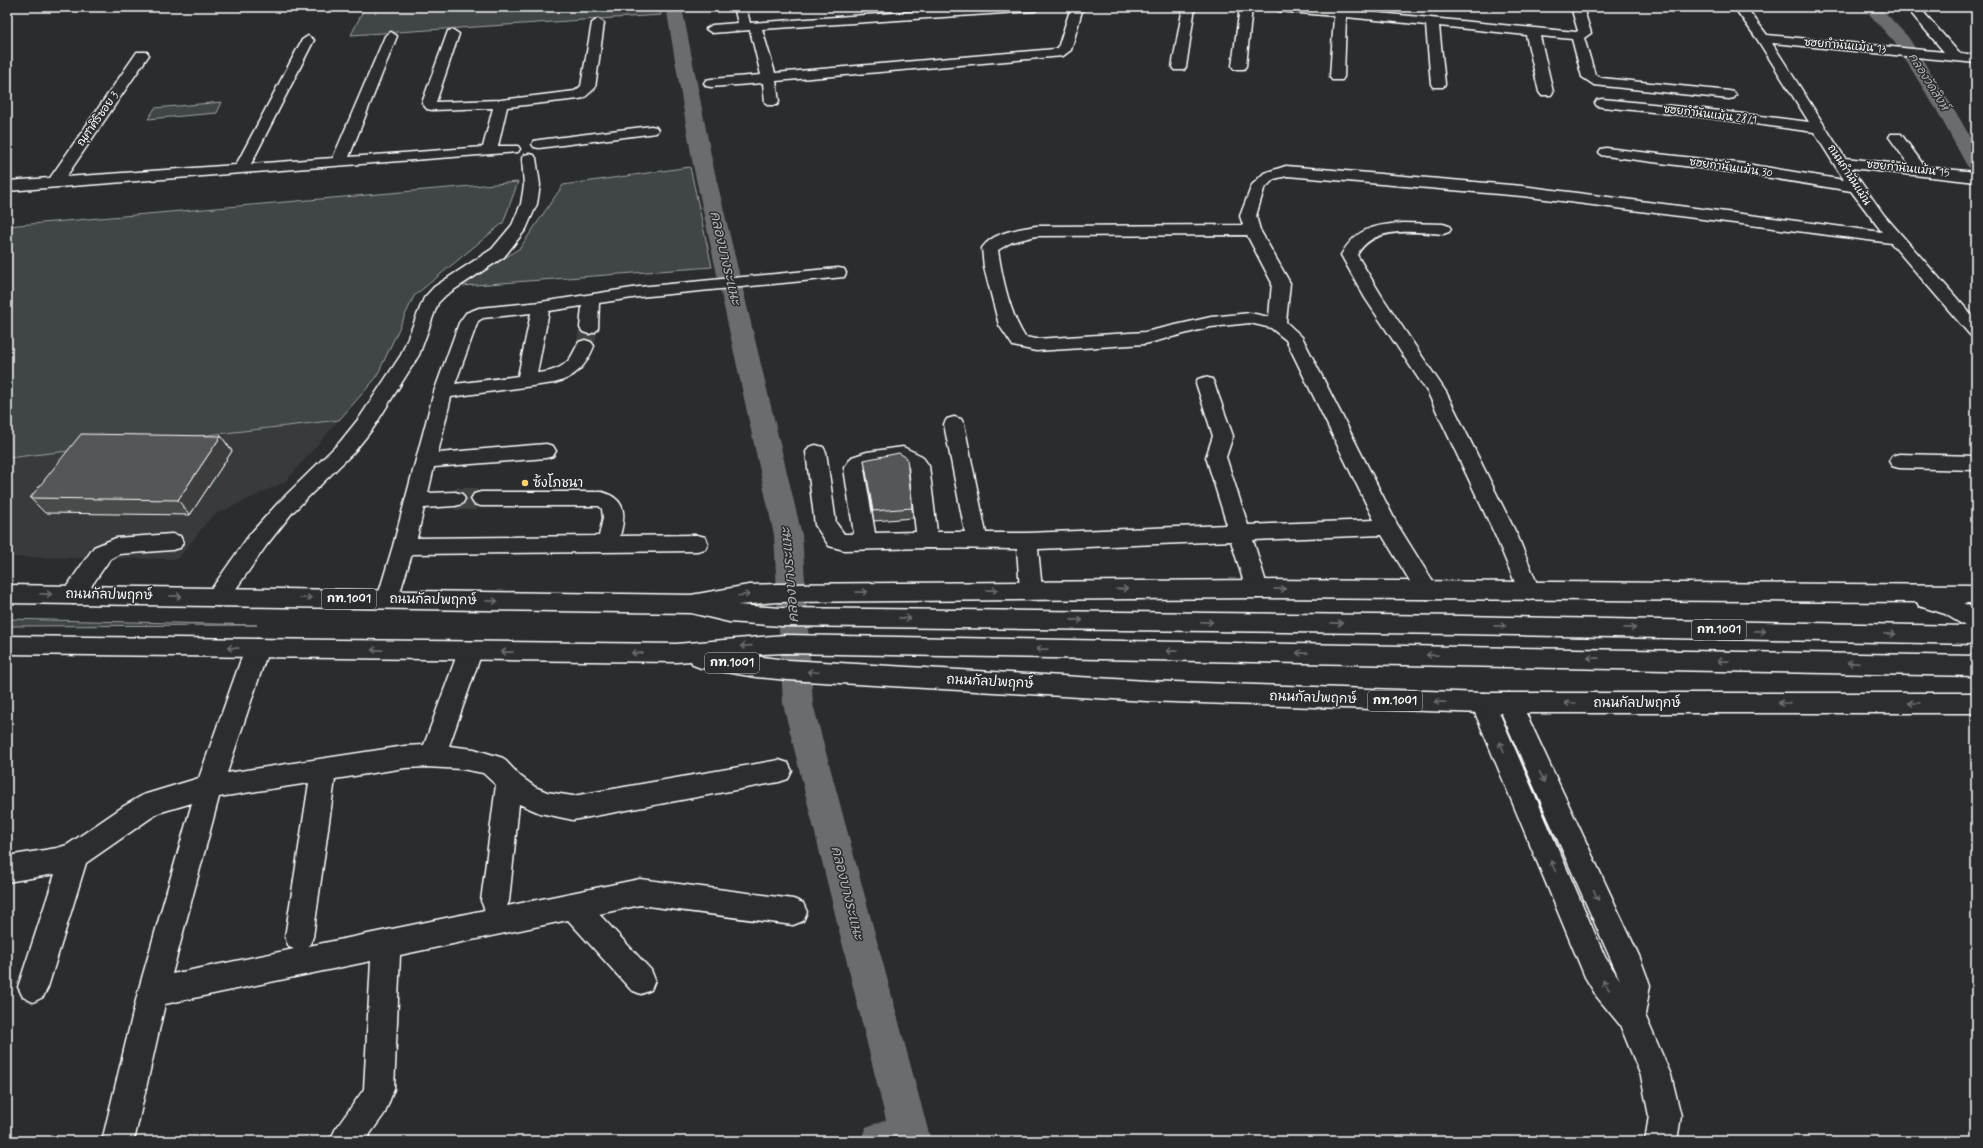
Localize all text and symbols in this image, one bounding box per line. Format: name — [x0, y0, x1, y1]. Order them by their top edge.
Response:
street label: ซฮยกำนันแม้น 13 — [1803, 34, 1887, 57]
water label: คลองวัดสิงห์ — [1904, 50, 1954, 116]
street label: ณุศาศิริซอย 3 — [73, 88, 123, 150]
street label: ซฮยกำนันแม้น 28/1 — [1662, 101, 1758, 128]
street label: ถนนกำนันแม้น — [1824, 141, 1875, 208]
street label: ซฮยกำนันแม้น 30 — [1688, 154, 1774, 181]
street label: ซฮยกำนันแม้น 15 — [1866, 157, 1951, 180]
water label: คลองบางระแนะ — [705, 209, 745, 308]
place label: ซ้งโภชนา — [533, 473, 583, 492]
marker: ซ้งโภชนา — [520, 478, 530, 488]
water label: คลองบางระแนะ — [777, 525, 803, 623]
street label: ถนนกัลปพฤกษ์ — [65, 584, 153, 604]
one-way arrow — [1115, 585, 1128, 593]
one-way arrow — [1273, 585, 1286, 593]
one-way arrow — [985, 586, 998, 594]
one-way arrow — [855, 588, 868, 596]
road number: กท.1001 — [322, 589, 376, 609]
street label: ถนนกัลปพฤกษ์ — [389, 589, 477, 609]
one-way arrow — [39, 591, 52, 598]
one-way arrow — [737, 591, 750, 599]
one-way arrow — [169, 592, 182, 600]
one-way arrow — [299, 594, 312, 602]
one-way arrow — [485, 597, 498, 605]
one-way arrow — [898, 614, 911, 622]
one-way arrow — [1070, 616, 1083, 624]
one-way arrow — [1200, 618, 1213, 626]
one-way arrow — [1330, 619, 1343, 627]
road number: กท.1001 — [1692, 620, 1746, 640]
one-way arrow — [1493, 622, 1506, 630]
one-way arrow — [1623, 625, 1636, 632]
one-way arrow — [1753, 627, 1766, 635]
one-way arrow — [1883, 630, 1896, 638]
one-way arrow — [740, 643, 753, 650]
one-way arrow — [227, 644, 240, 652]
one-way arrow — [1036, 645, 1049, 653]
one-way arrow — [371, 646, 384, 654]
one-way arrow — [1166, 647, 1179, 655]
one-way arrow — [501, 648, 514, 656]
one-way arrow — [631, 649, 644, 657]
one-way arrow — [1296, 649, 1309, 657]
one-way arrow — [1426, 651, 1439, 659]
road number: กท.1001 — [705, 653, 759, 673]
one-way arrow — [1587, 654, 1600, 662]
one-way arrow — [1717, 657, 1730, 665]
one-way arrow — [1847, 659, 1860, 667]
one-way arrow — [807, 668, 820, 675]
street label: ถนนกัลปพฤกษ์ — [946, 669, 1035, 693]
street label: ถนนกัลปพฤกษ์ — [1269, 686, 1358, 708]
road number: กท.1001 — [1368, 691, 1422, 711]
street label: ถนนกัลปพฤกษ์ — [1593, 693, 1681, 712]
one-way arrow — [1434, 698, 1447, 706]
one-way arrow — [1564, 699, 1577, 707]
one-way arrow — [1778, 699, 1791, 707]
one-way arrow — [1908, 699, 1921, 707]
one-way arrow — [1497, 741, 1505, 753]
one-way arrow — [1539, 771, 1547, 783]
water label: คลองบางระแนะ — [827, 844, 868, 943]
one-way arrow — [1548, 861, 1556, 873]
one-way arrow — [1593, 889, 1600, 901]
one-way arrow — [1602, 979, 1610, 990]

